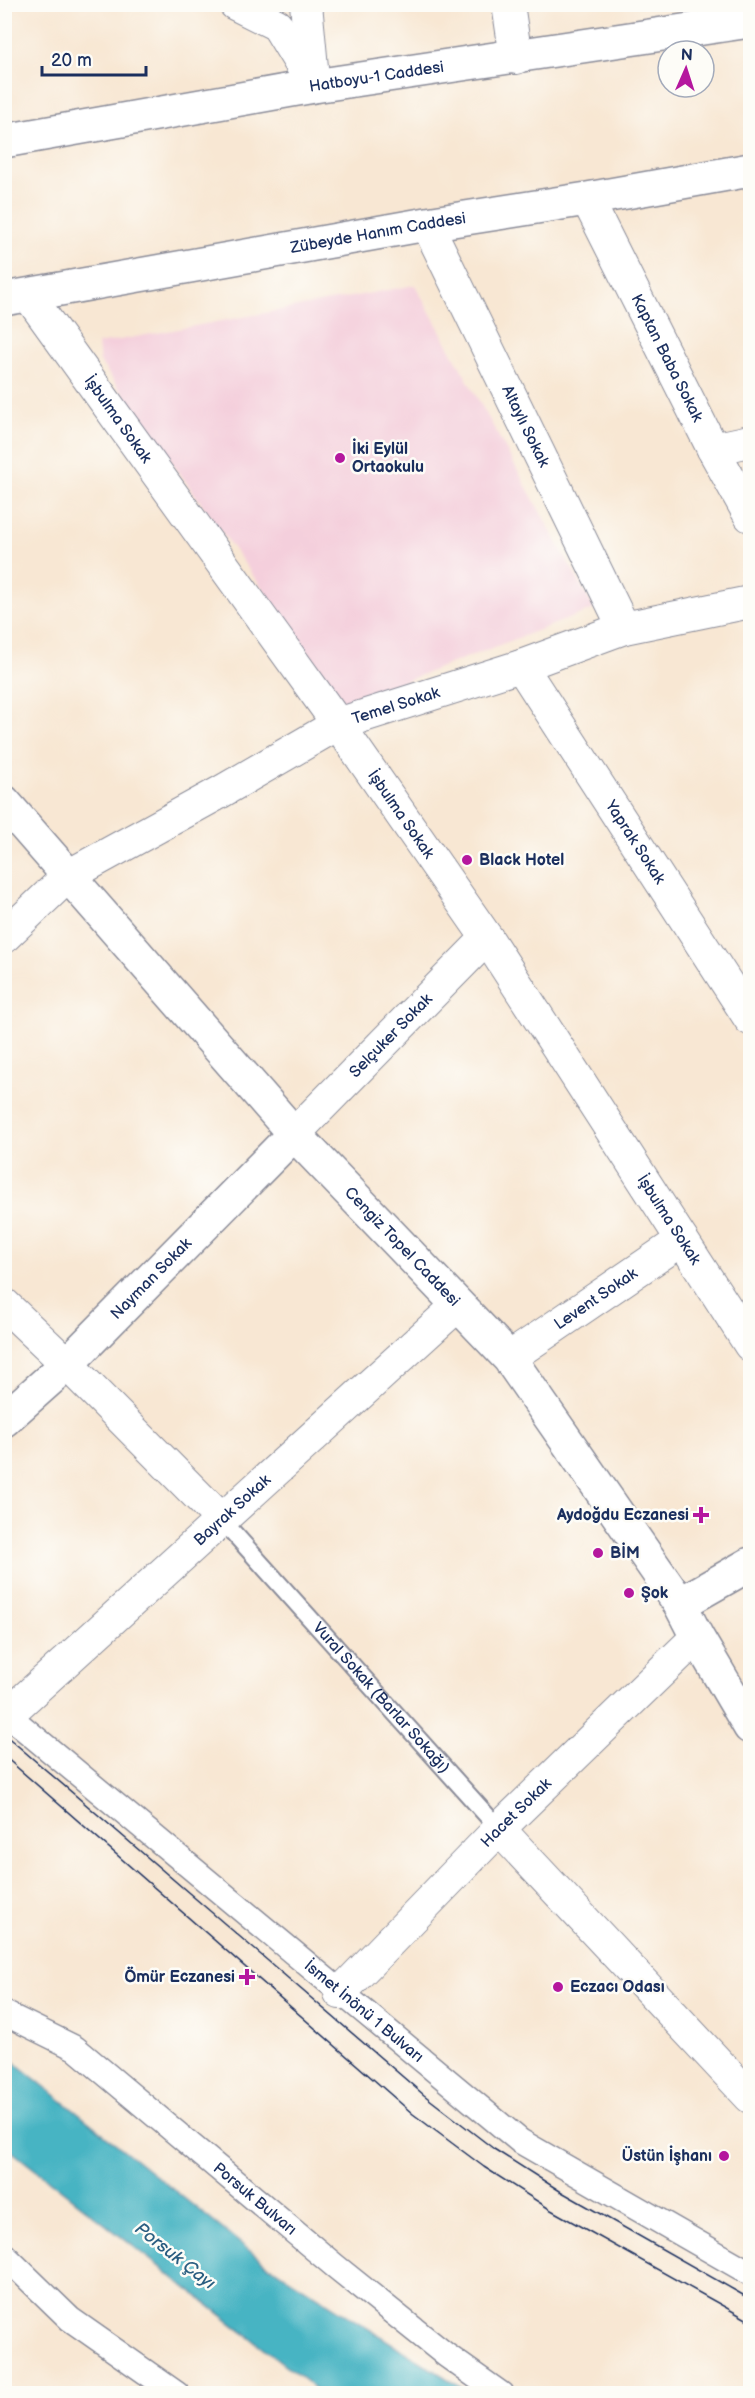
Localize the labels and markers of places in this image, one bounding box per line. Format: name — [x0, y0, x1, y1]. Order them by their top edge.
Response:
place label: İki Eylül Ortaokulu — [352, 438, 424, 477]
marker: İki Eylül Ortaokulu — [333, 451, 347, 465]
place label: Black Hotel — [479, 851, 564, 870]
marker: Black Hotel — [460, 853, 474, 867]
place label: Aydoğdu Eczanesi — [556, 1506, 689, 1525]
marker: Aydoğdu Eczanesi — [694, 1508, 708, 1522]
place label: BİM — [610, 1542, 640, 1563]
marker: BİM — [591, 1546, 605, 1560]
place label: Şok — [641, 1584, 669, 1603]
marker: Şok — [622, 1586, 636, 1600]
place label: Ömür Eczanesi — [124, 1966, 235, 1987]
marker: Ömür Eczanesi — [240, 1970, 254, 1984]
place label: Eczacı Odası — [570, 1978, 665, 1997]
marker: Eczacı Odası — [551, 1980, 565, 1994]
place label: Üstün İşhanı — [622, 2145, 712, 2166]
marker: Üstün İşhanı — [717, 2149, 731, 2163]

